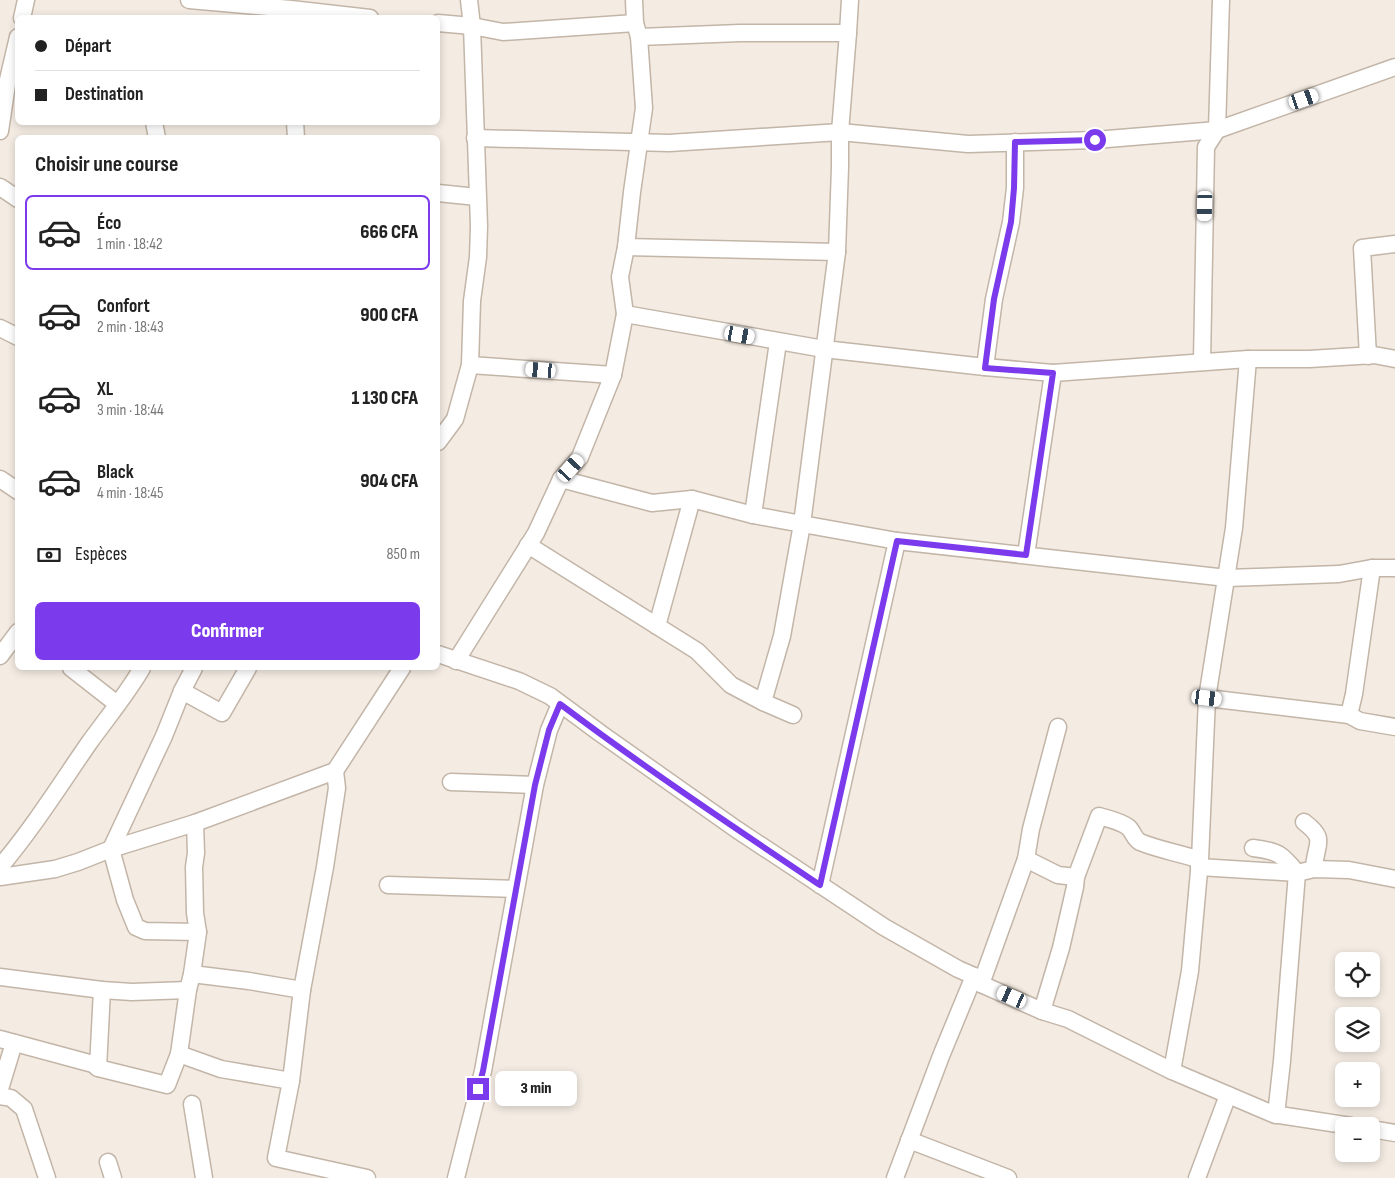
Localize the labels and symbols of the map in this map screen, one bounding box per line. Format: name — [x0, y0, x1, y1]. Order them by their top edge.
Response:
car — [1287, 87, 1320, 111]
route start — [1084, 129, 1106, 151]
car — [1197, 191, 1212, 221]
car — [723, 325, 756, 345]
car — [525, 361, 556, 379]
car — [555, 452, 586, 484]
car — [1191, 689, 1222, 707]
car — [995, 984, 1028, 1010]
callout: 3 min — [496, 1072, 578, 1106]
route end — [467, 1078, 489, 1100]

